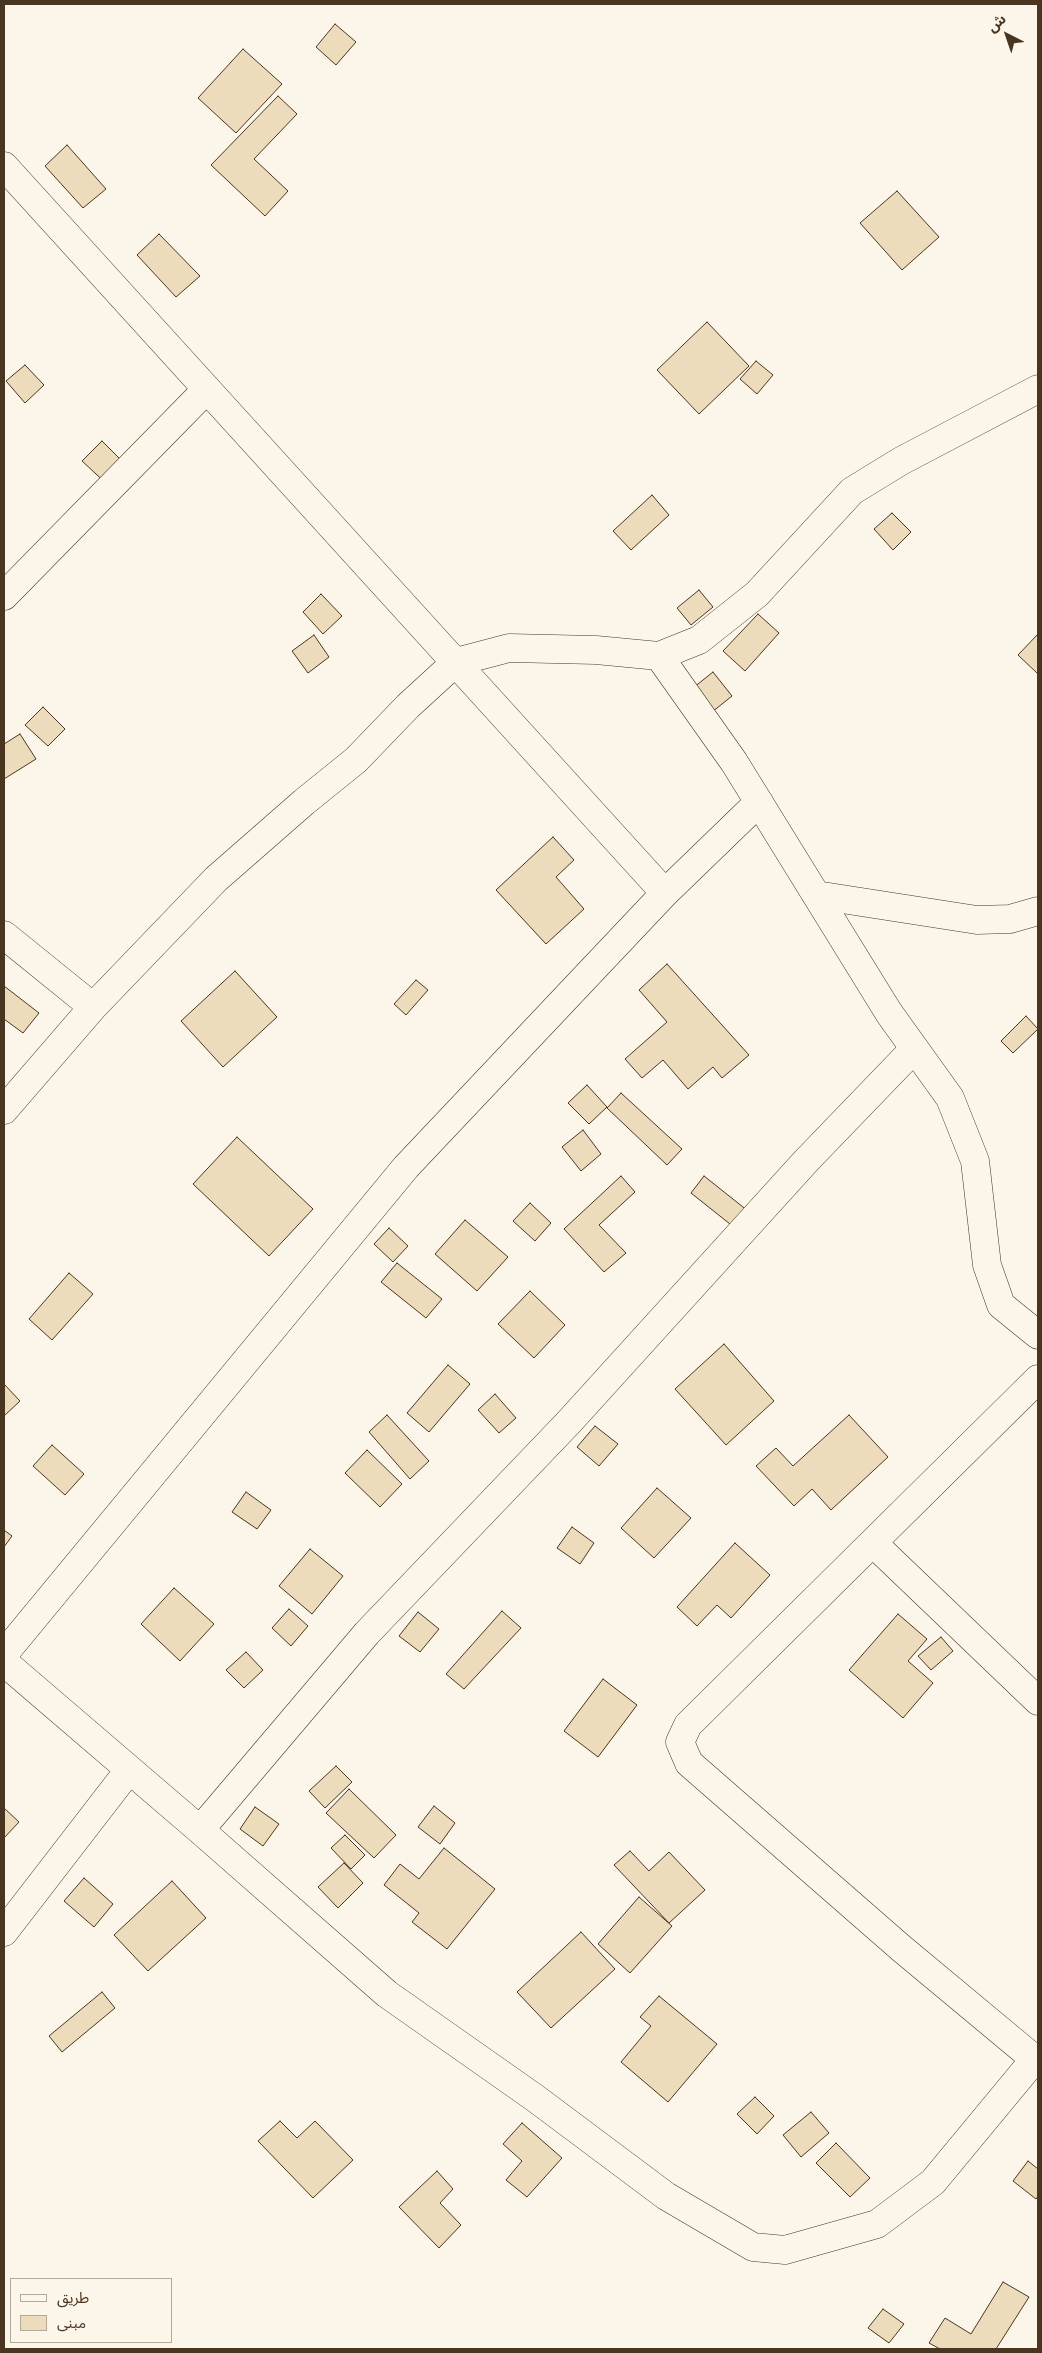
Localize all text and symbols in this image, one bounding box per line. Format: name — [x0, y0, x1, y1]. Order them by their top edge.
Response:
north arrow — [982, 10, 1032, 60]
text: ش — [984, 11, 1010, 36]
legend — [10, 2278, 172, 2343]
text: طريق — [57, 2289, 89, 2308]
text: مبنى — [57, 2314, 86, 2333]

